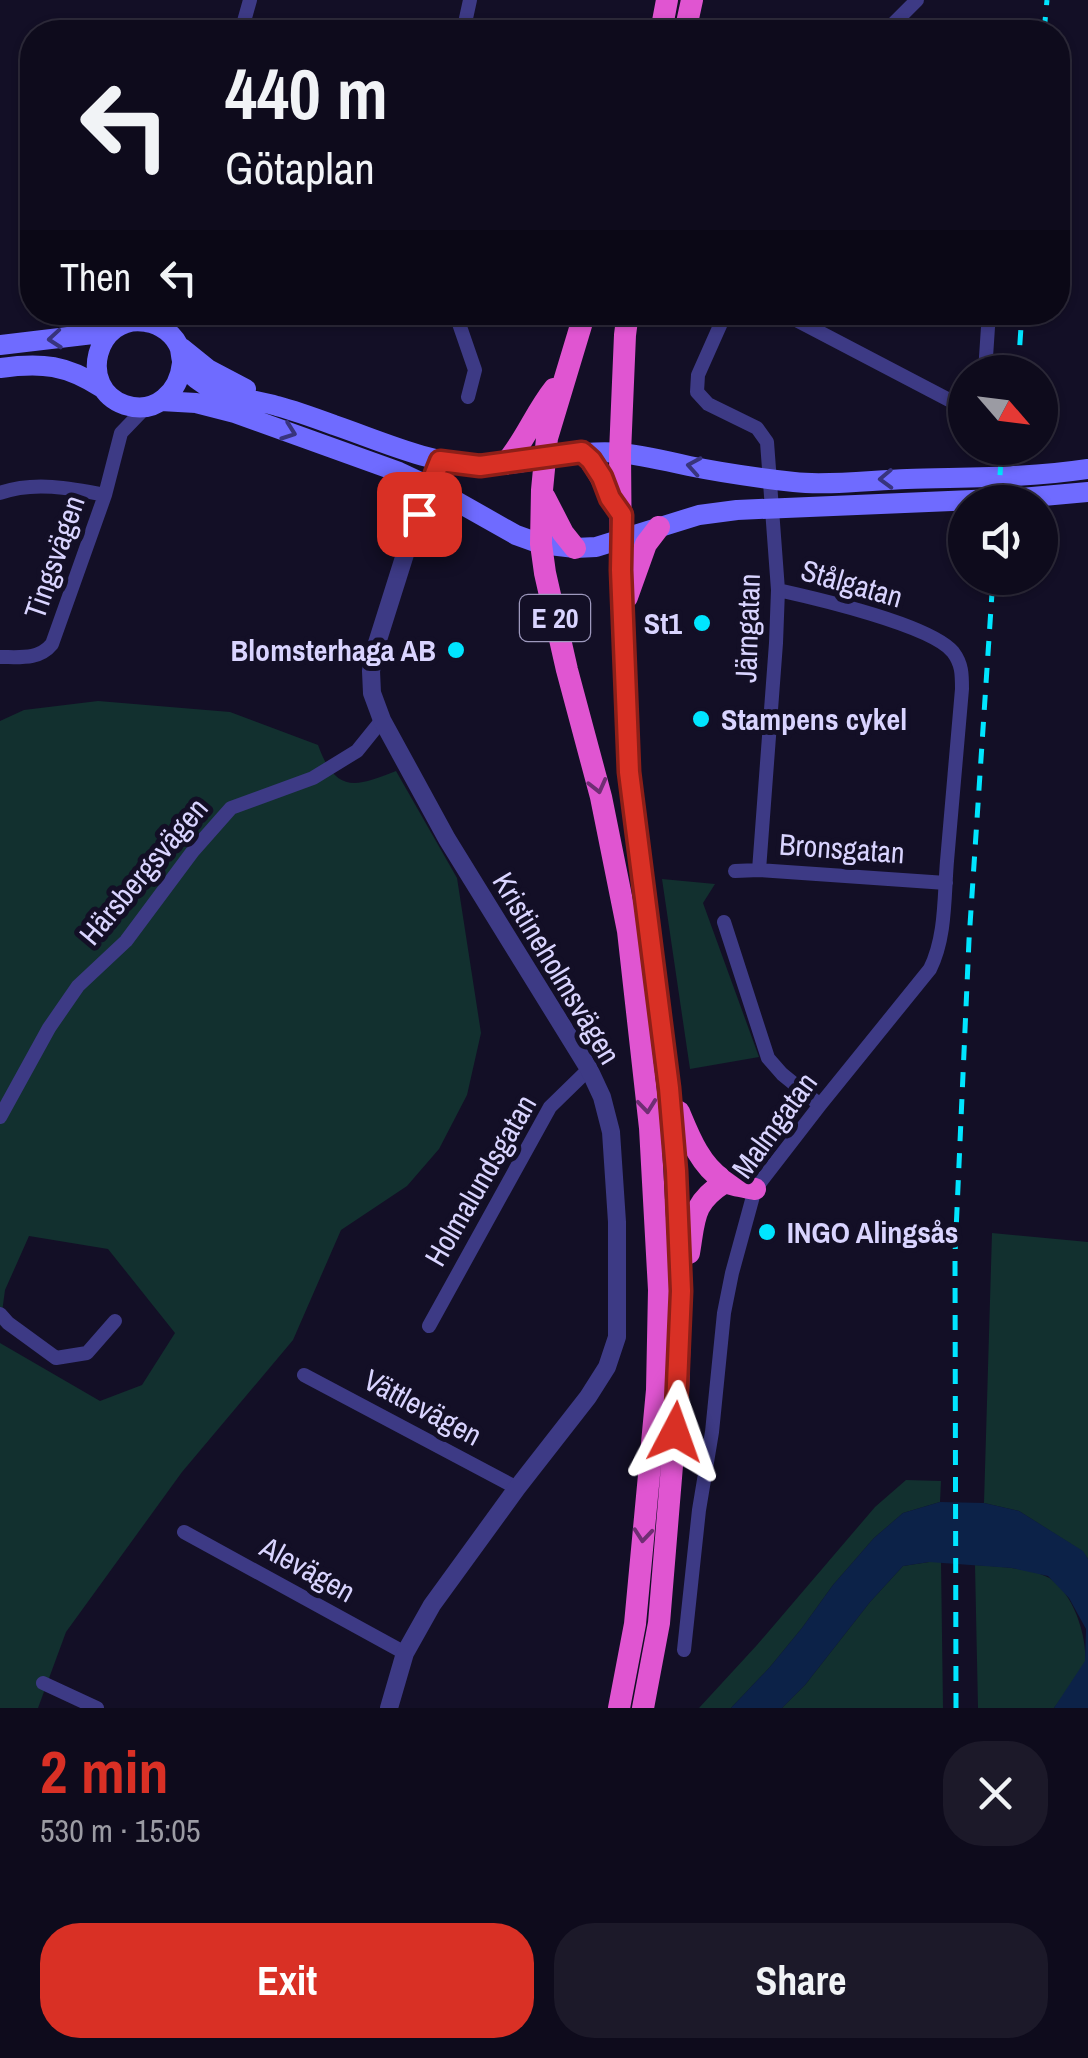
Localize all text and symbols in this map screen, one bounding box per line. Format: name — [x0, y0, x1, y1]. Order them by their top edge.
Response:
text: 440 m — [225, 47, 388, 141]
icon: left — [60, 60, 190, 190]
text: Götaplan — [225, 137, 375, 198]
icon: left — [151, 250, 206, 305]
text: Then — [60, 252, 131, 303]
one-way arrow — [47, 327, 63, 349]
north arrow — [948, 355, 1058, 465]
map controls — [948, 355, 1058, 595]
one-way arrow — [280, 420, 297, 441]
one-way arrow — [686, 456, 702, 477]
one-way arrow — [877, 469, 893, 490]
pin — [377, 472, 462, 557]
button: sound — [948, 485, 1058, 595]
icon: arrive — [392, 487, 447, 542]
street label: Tingsvägen — [14, 490, 94, 624]
street label: Stålgatan — [797, 549, 907, 617]
street label: Järngatan — [725, 573, 769, 683]
road number: E 20 — [520, 595, 590, 641]
place label: St1 — [644, 603, 682, 643]
marker: St1 — [691, 612, 713, 634]
place label: Blomsterhaga AB — [231, 630, 436, 670]
marker: Blomsterhaga AB — [445, 639, 467, 661]
place label: Stampens cykel — [721, 699, 907, 739]
marker: Stampens cykel — [690, 708, 712, 730]
one-way arrow — [586, 777, 607, 794]
street label: Härsbergsvägen — [70, 789, 216, 953]
street label: Bronsgatan — [778, 824, 906, 872]
street label: Kristineholmsvägen — [484, 865, 630, 1071]
street label: Malmgatan — [722, 1064, 826, 1186]
street label: Holmalundsgatan — [415, 1087, 545, 1273]
one-way arrow — [636, 1099, 657, 1115]
place label: INGO Alingsås — [787, 1212, 958, 1252]
marker: INGO Alingsås — [756, 1221, 778, 1243]
street label: Vättlevägen — [357, 1359, 489, 1455]
position arrow — [623, 1380, 727, 1484]
street label: Alevägen — [253, 1526, 363, 1611]
one-way arrow — [633, 1528, 654, 1544]
text: 2 min — [40, 1731, 169, 1812]
button: close — [943, 1741, 1048, 1846]
text: 530 m · 15:05 — [40, 1809, 200, 1852]
button: Exit — [40, 1923, 534, 2038]
button: Share — [554, 1923, 1048, 2038]

